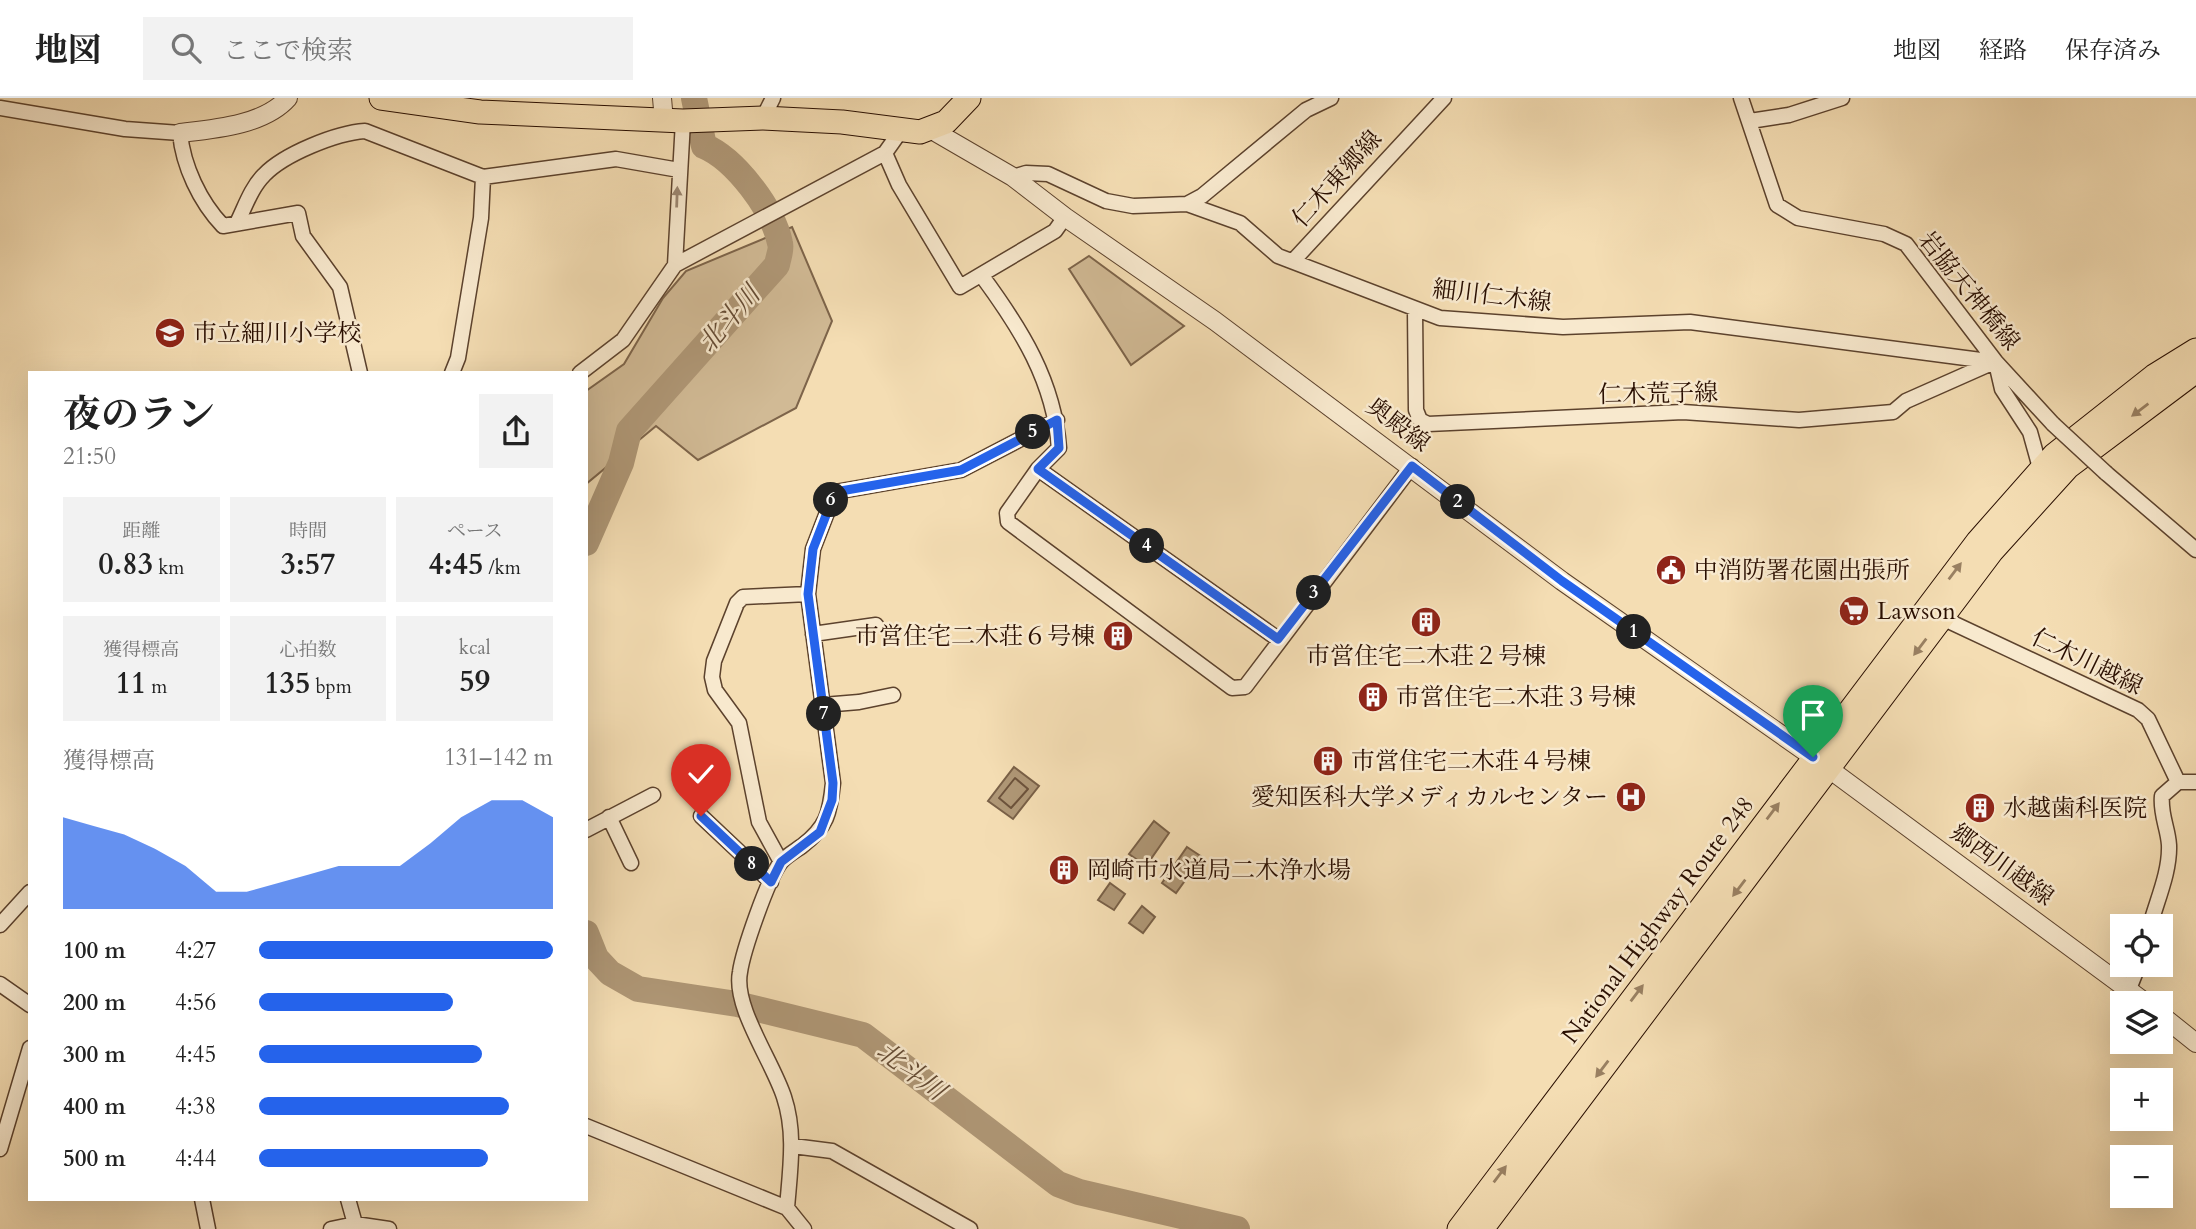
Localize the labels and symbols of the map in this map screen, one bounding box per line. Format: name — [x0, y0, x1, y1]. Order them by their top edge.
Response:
street label: 仁木東郷線 — [1285, 123, 1389, 235]
one-way arrow — [672, 185, 683, 207]
street label: 岩脇天神橋線 — [1911, 225, 2027, 357]
street label: 細川仁木線 — [1430, 272, 1554, 320]
water label: 北斗川 — [690, 276, 770, 360]
school or university icon: 市立細川小学校 — [153, 316, 187, 350]
place label: 市立細川小学校 — [193, 317, 361, 350]
street label: 仁木荒子線 — [1598, 376, 1718, 412]
street label: 奥殿線 — [1359, 390, 1437, 460]
one-way arrow — [2132, 403, 2150, 418]
pin: 5 — [1016, 414, 1050, 450]
pin: 6 — [814, 482, 848, 518]
pin: 2 — [1440, 484, 1476, 520]
pin: 4 — [1130, 528, 1164, 564]
public building icon: 中消防署花園出張所 — [1654, 553, 1688, 587]
place label: 中消防署花園出張所 — [1694, 554, 1910, 587]
one-way arrow — [1948, 562, 1962, 580]
pin: 3 — [1296, 575, 1332, 610]
supermarket icon: Lawson — [1837, 594, 1871, 628]
place label: Lawson — [1877, 595, 1956, 628]
building icon: 市営住宅二木荘２号棟 — [1409, 605, 1443, 639]
pin: 1 — [1616, 614, 1652, 650]
building icon: 市営住宅二木荘６号棟 — [1101, 619, 1135, 653]
place label: 市営住宅二木荘６号棟 — [855, 620, 1095, 653]
street label: 仁木川越線 — [2026, 621, 2148, 703]
one-way arrow — [1913, 638, 1927, 656]
place label: 市営住宅二木荘２号棟 — [1306, 640, 1546, 673]
building icon: 市営住宅二木荘３号棟 — [1356, 680, 1390, 714]
place label: 市営住宅二木荘３号棟 — [1396, 681, 1636, 714]
pin — [1783, 685, 1843, 757]
pin: 7 — [806, 696, 842, 732]
pin — [671, 744, 731, 816]
building icon: 市営住宅二木荘４号棟 — [1311, 744, 1345, 778]
place label: 市営住宅二木荘４号棟 — [1351, 745, 1591, 778]
hospital icon: 愛知医科大学メディカルセンター — [1614, 780, 1648, 814]
place label: 愛知医科大学メディカルセンター — [1251, 781, 1608, 814]
street label: National Highway Route 248 — [1554, 790, 1762, 1050]
building icon: 水越歯科医院 — [1963, 791, 1997, 825]
place label: 水越歯科医院 — [2003, 792, 2147, 825]
one-way arrow — [1766, 802, 1781, 820]
street label: 郷西川越線 — [1944, 816, 2060, 914]
pin: 8 — [734, 846, 770, 882]
building icon: 岡崎市水道局二木浄水場 — [1047, 853, 1081, 887]
place label: 岡崎市水道局二木浄水場 — [1087, 854, 1351, 887]
one-way arrow — [1731, 878, 1746, 896]
one-way arrow — [1629, 984, 1644, 1002]
water label: 北斗川 — [869, 1034, 955, 1110]
one-way arrow — [1594, 1060, 1609, 1078]
one-way arrow — [1493, 1165, 1507, 1184]

